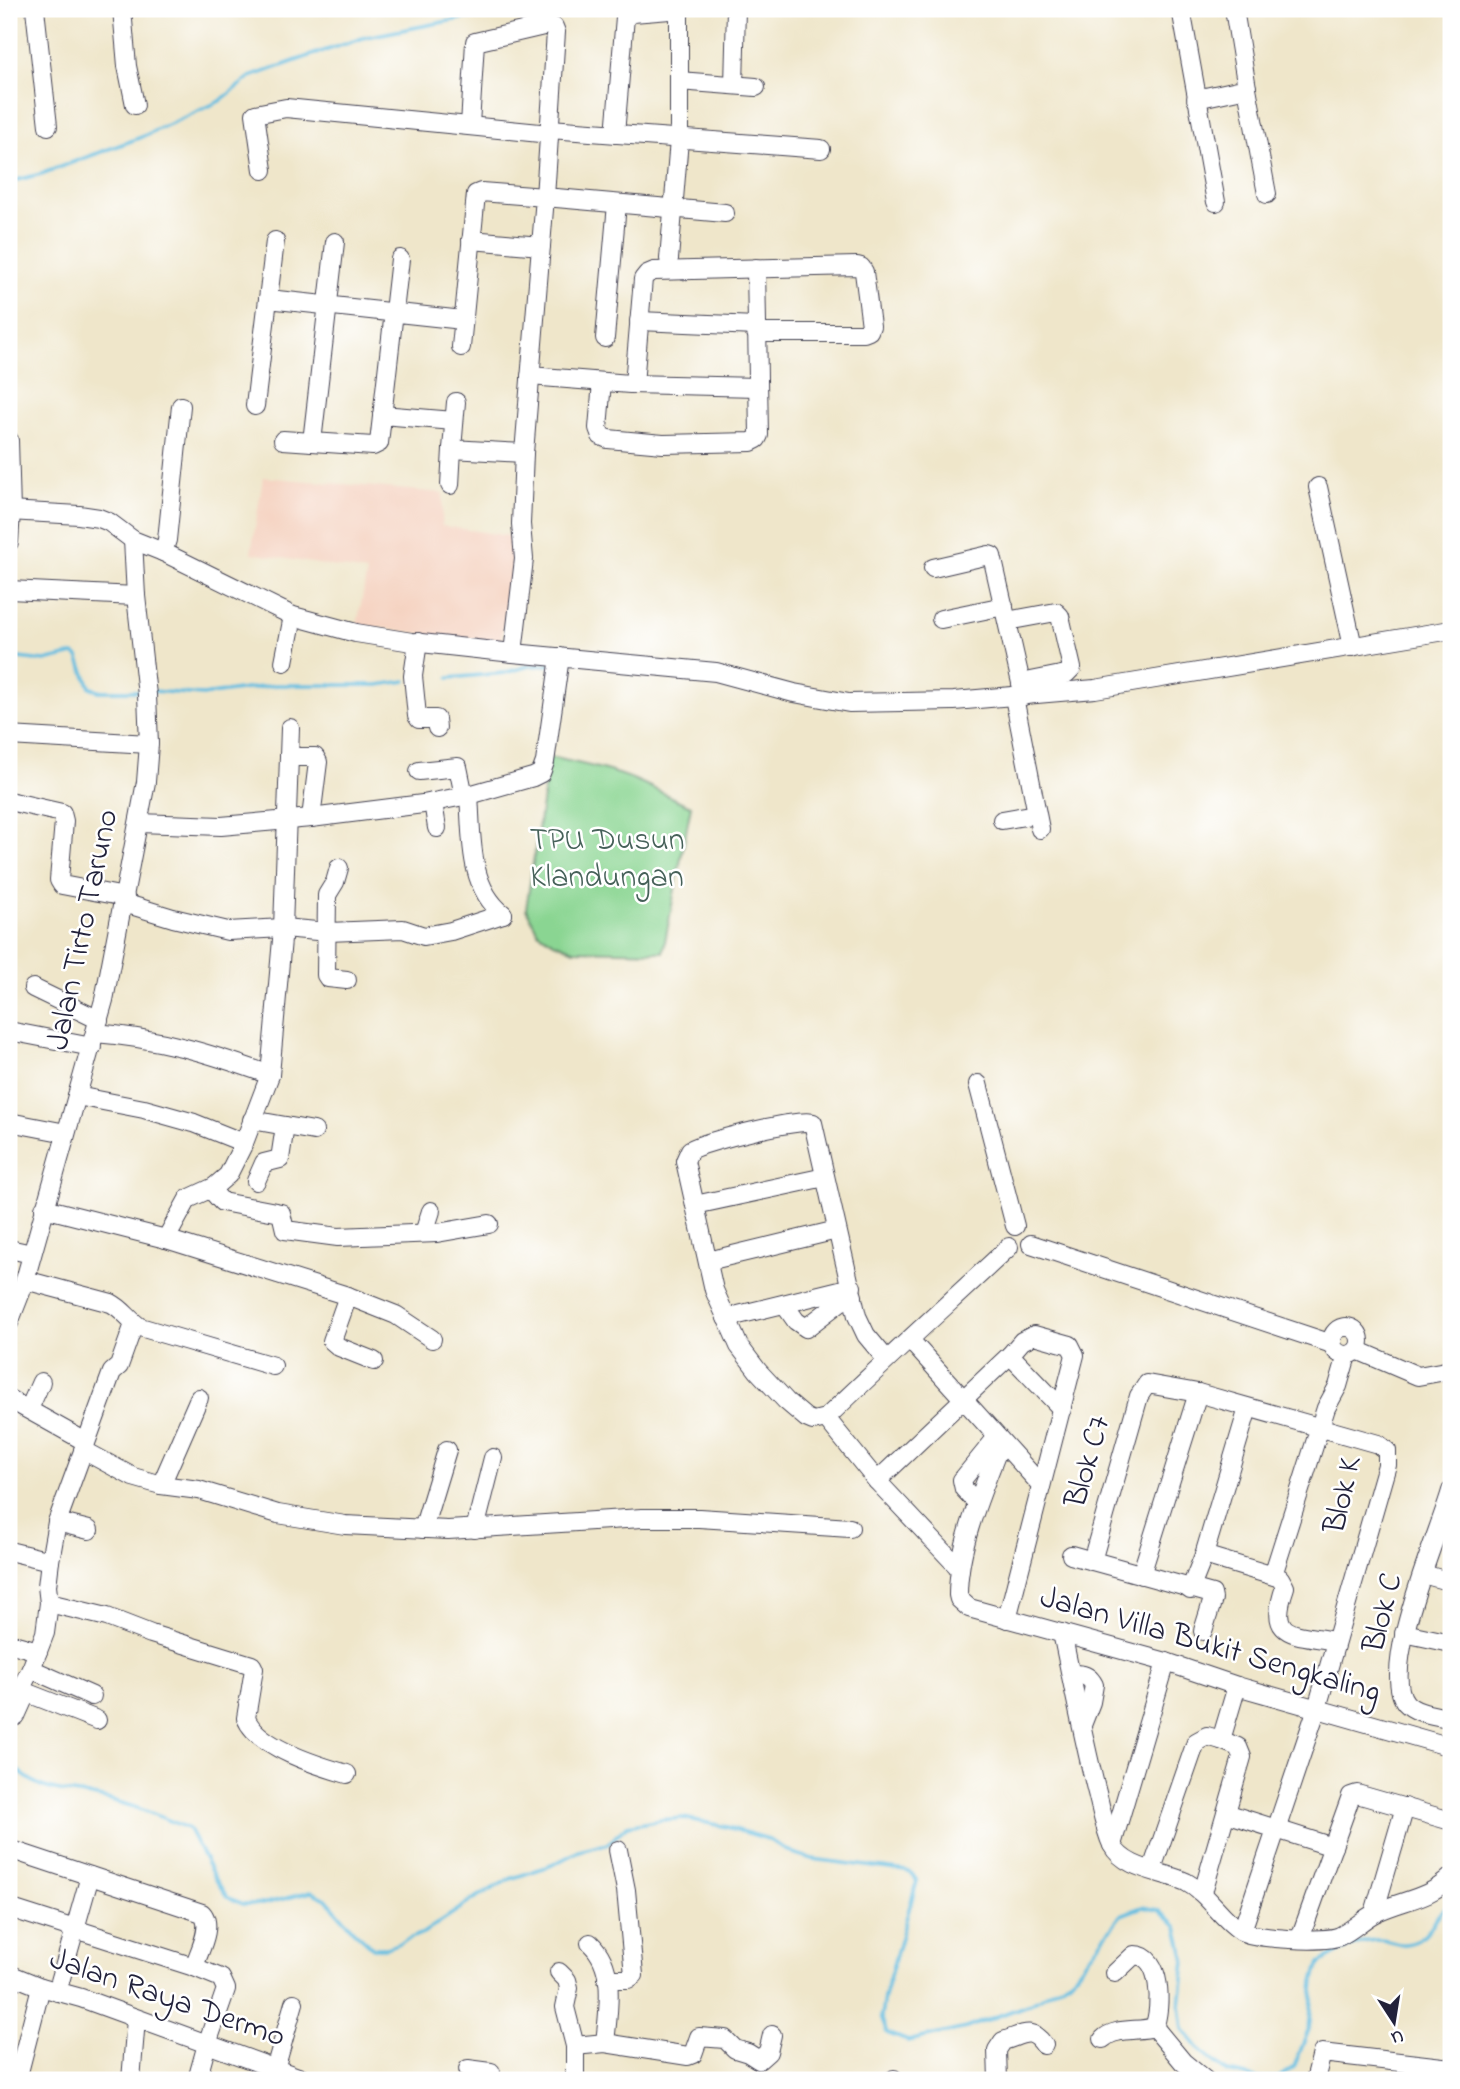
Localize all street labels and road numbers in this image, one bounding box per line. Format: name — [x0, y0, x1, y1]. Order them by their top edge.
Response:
street label: Jalan Tirto Taruno — [36, 805, 132, 1055]
street label: Blok C7 — [1053, 1411, 1124, 1514]
street label: Blok K — [1312, 1451, 1376, 1539]
street label: Blok C — [1351, 1568, 1417, 1659]
street label: Jalan Villa Bukit Sengkaling — [1034, 1575, 1386, 1717]
street label: Jalan Raya Dermo — [43, 1937, 291, 2061]

